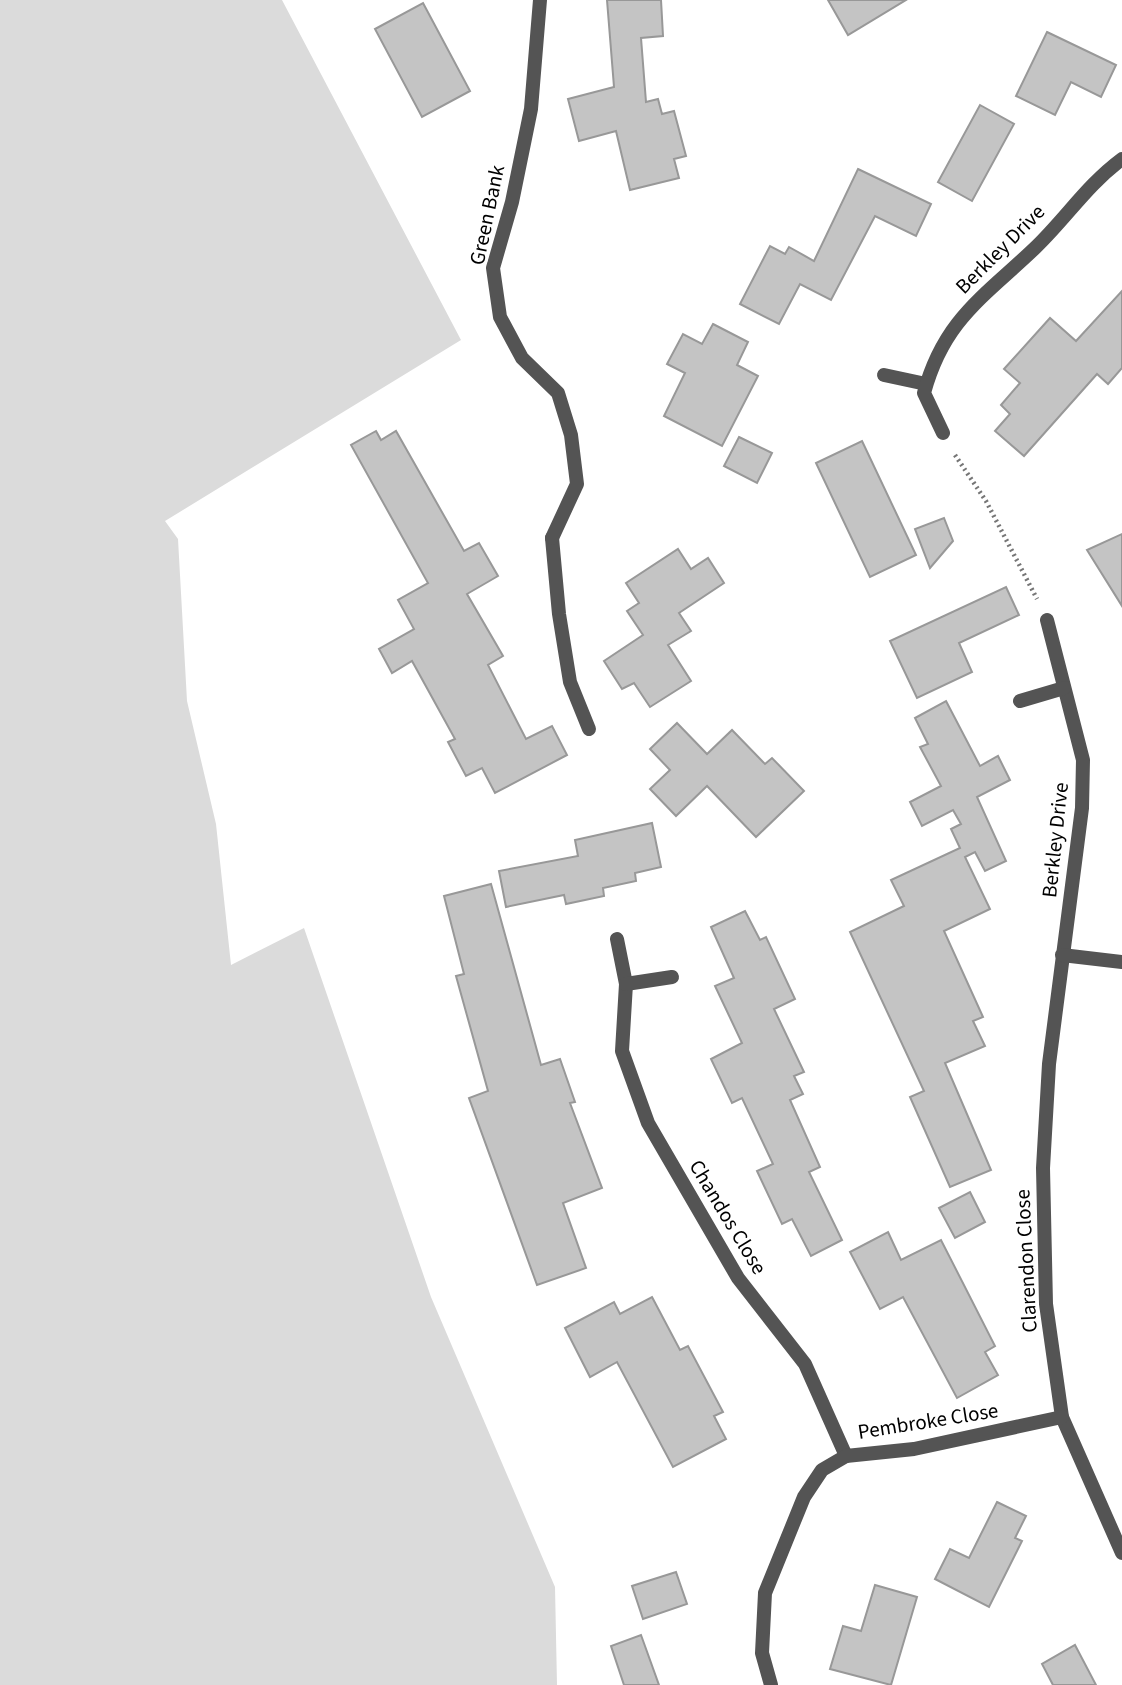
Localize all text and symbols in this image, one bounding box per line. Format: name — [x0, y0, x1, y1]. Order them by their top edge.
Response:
street label: Green Bank — [462, 162, 512, 268]
street label: Berkley Drive — [948, 197, 1052, 301]
street label: Berkley Drive — [1034, 781, 1076, 899]
street label: Chandos Close — [682, 1154, 774, 1280]
street label: Clarendon Close — [1007, 1189, 1045, 1333]
street label: Pembroke Close — [856, 1395, 1000, 1447]

